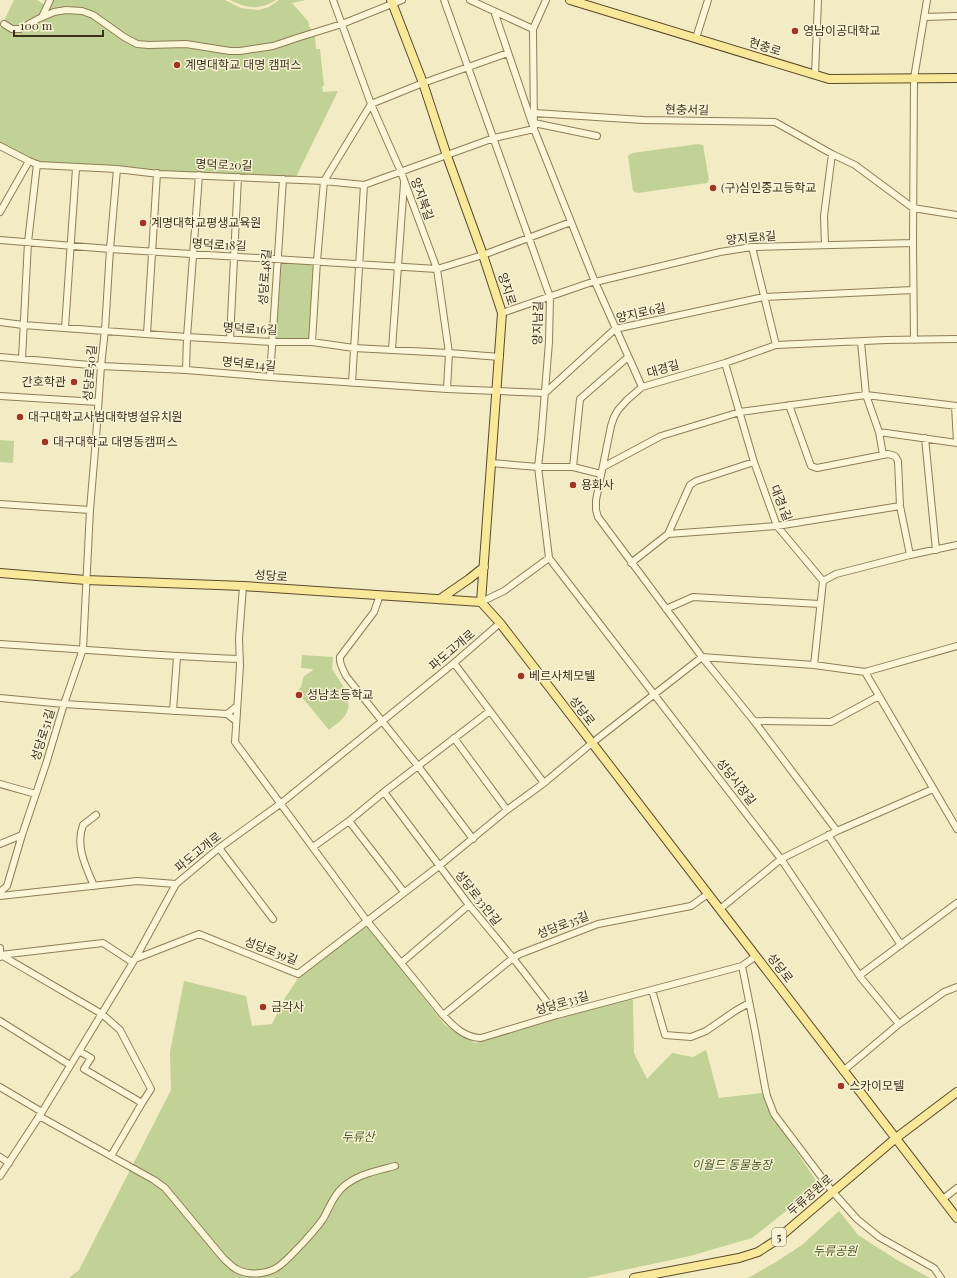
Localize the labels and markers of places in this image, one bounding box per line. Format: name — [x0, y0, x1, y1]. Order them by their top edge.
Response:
place label: 영남이공대학교 — [803, 22, 880, 38]
marker: 영남이공대학교 — [790, 26, 800, 36]
place label: 계명대학교 대명 캠퍼스 — [185, 56, 301, 72]
marker: 계명대학교 대명 캠퍼스 — [172, 60, 182, 70]
place label: (구)심인중고등학교 — [721, 179, 816, 195]
marker: (구)심인중고등학교 — [708, 183, 718, 193]
place label: 계명대학교평생교육원 — [151, 214, 261, 230]
marker: 계명대학교평생교육원 — [138, 218, 148, 228]
place label: 간호학관 — [22, 373, 66, 389]
marker: 간호학관 — [69, 377, 79, 387]
place label: 대구대학교사범대학병설유치원 — [28, 408, 183, 424]
marker: 대구대학교사범대학병설유치원 — [15, 412, 25, 422]
place label: 대구대학교 대명동캠퍼스 — [53, 433, 177, 449]
marker: 대구대학교 대명동캠퍼스 — [40, 437, 50, 447]
place label: 용화사 — [581, 476, 614, 492]
marker: 용화사 — [568, 480, 578, 490]
place label: 베르사체모텔 — [529, 667, 595, 683]
marker: 베르사체모텔 — [516, 671, 526, 681]
place label: 성남초등학교 — [307, 686, 373, 702]
marker: 성남초등학교 — [294, 690, 304, 700]
place label: 금각사 — [271, 998, 304, 1014]
marker: 금각사 — [258, 1002, 268, 1012]
place label: 스카이모텔 — [849, 1077, 904, 1093]
marker: 스카이모텔 — [836, 1081, 846, 1091]

